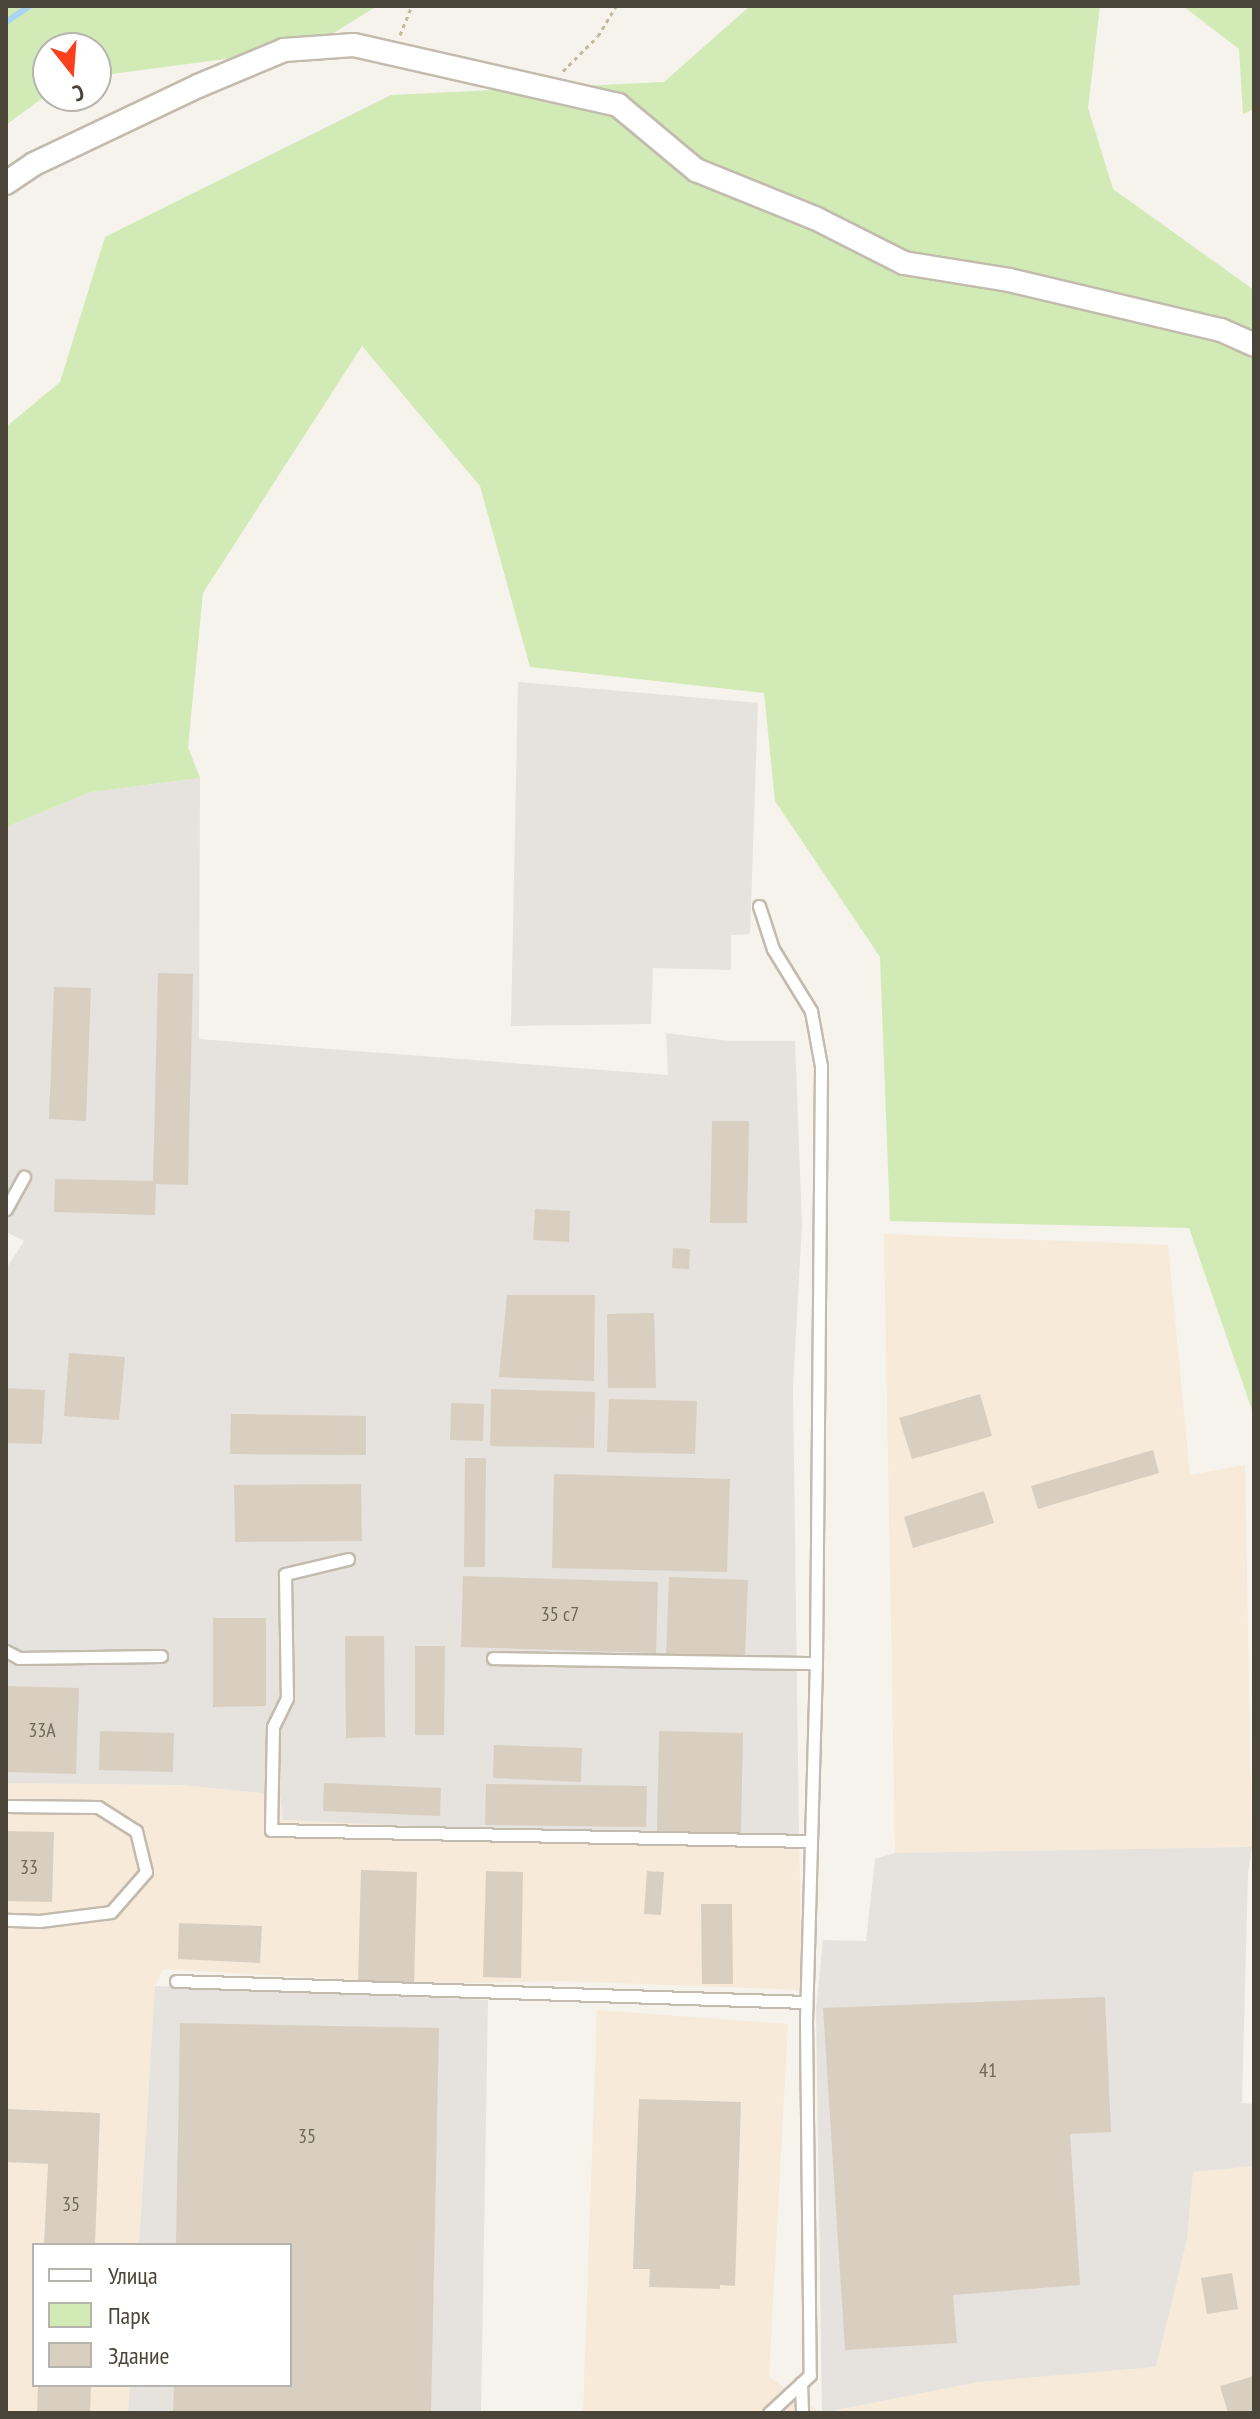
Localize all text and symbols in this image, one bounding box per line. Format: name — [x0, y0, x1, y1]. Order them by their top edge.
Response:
north arrow — [32, 32, 112, 112]
text: С — [70, 78, 87, 108]
house number: 35 c7 — [541, 1602, 579, 1626]
house number: 33А — [28, 1718, 56, 1742]
house number: 33 — [20, 1855, 38, 1879]
house number: 41 — [979, 2058, 997, 2082]
house number: 35 — [298, 2124, 316, 2148]
house number: 35 — [62, 2192, 80, 2216]
legend — [32, 2243, 292, 2387]
text: Улица — [108, 2260, 158, 2291]
text: Парк — [108, 2300, 150, 2331]
text: Здание — [108, 2340, 169, 2371]

